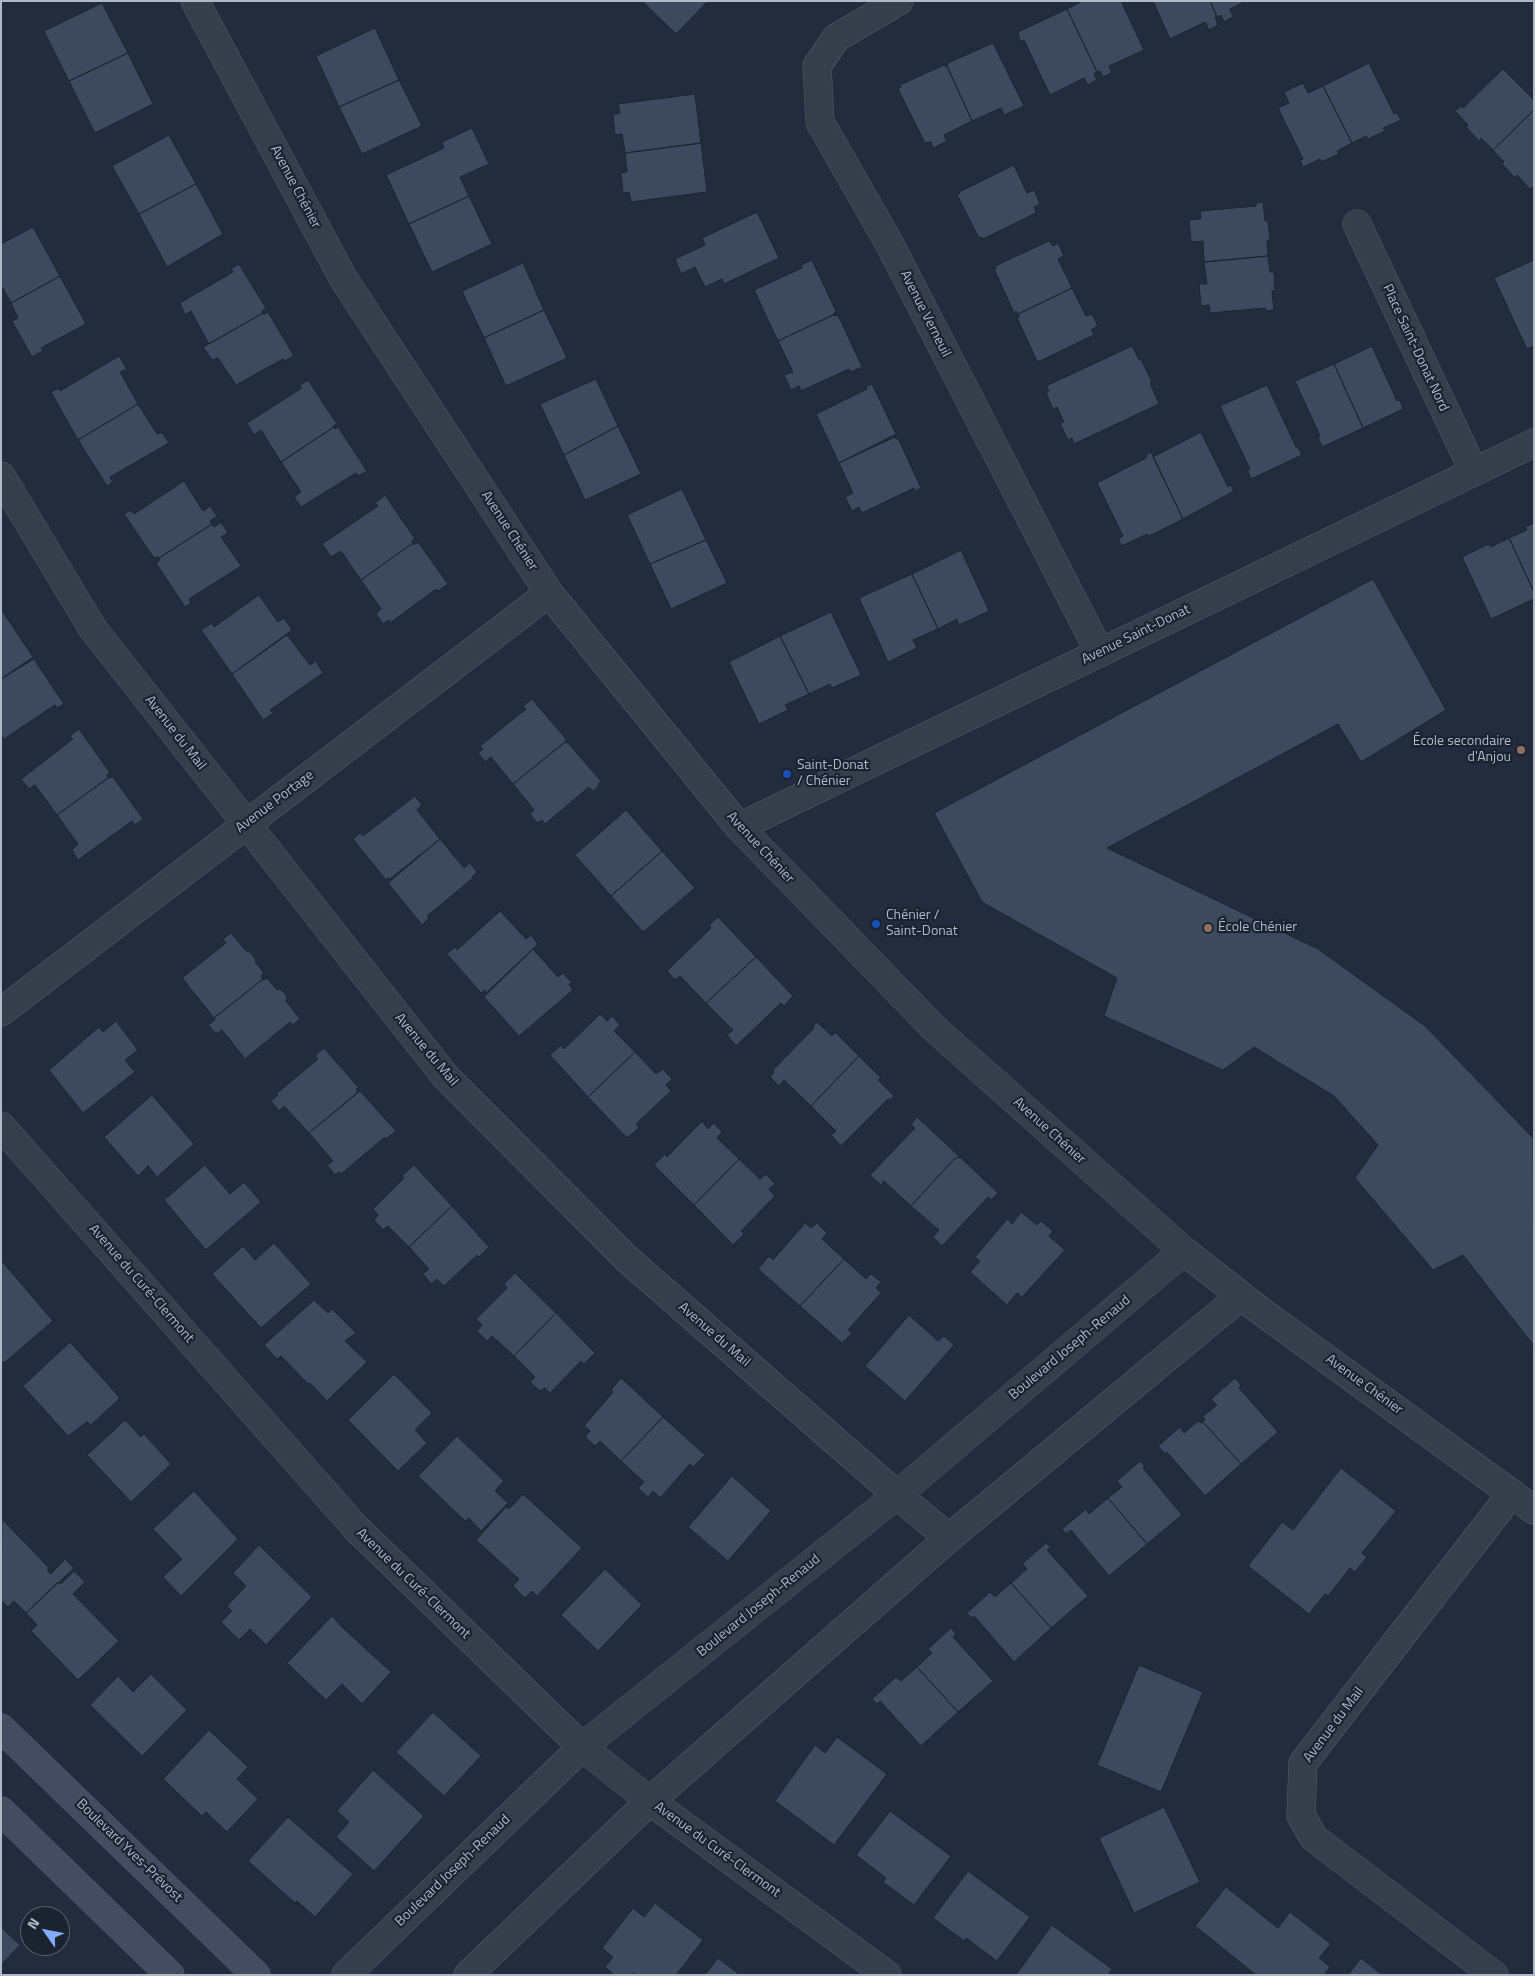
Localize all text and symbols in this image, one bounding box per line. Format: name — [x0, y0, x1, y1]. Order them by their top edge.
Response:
street label: Avenue Chénier — [266, 143, 324, 231]
street label: Avenue Verneuil — [896, 268, 954, 360]
street label: Place Saint-Donat Nord — [1378, 282, 1452, 414]
street label: Avenue Chénier — [477, 488, 541, 574]
street label: Avenue Saint-Donat — [1079, 601, 1193, 669]
street label: Avenue du Mail — [141, 692, 209, 774]
place label: École secondaire d'Anjou — [1413, 734, 1511, 766]
marker: École secondaire d'Anjou — [1515, 744, 1527, 756]
place label: Saint-Donat / Chénier — [797, 758, 869, 790]
street label: Avenue Portage — [233, 767, 317, 837]
marker: Saint-Donat / Chénier — [781, 768, 793, 780]
street label: Avenue Chénier — [723, 809, 797, 887]
place label: Chénier / Saint-Donat — [886, 908, 958, 940]
marker: Chénier / Saint-Donat — [870, 918, 882, 930]
place label: École Chénier — [1218, 920, 1297, 936]
marker: École Chénier — [1202, 922, 1214, 934]
street label: Avenue du Mail — [391, 1010, 461, 1090]
street label: Avenue Chénier — [1009, 1094, 1089, 1168]
street label: Avenue du Curé-Clermont — [85, 1221, 197, 1347]
street label: Boulevard Joseph-Renaud — [1006, 1292, 1134, 1404]
street label: Avenue du Mail — [675, 1299, 753, 1371]
street label: Avenue Chénier — [1322, 1351, 1406, 1419]
street label: Avenue du Curé-Clermont — [353, 1525, 473, 1643]
street label: Boulevard Joseph-Renaud — [694, 1551, 824, 1661]
street label: Avenue du Mail — [1300, 1684, 1368, 1766]
street label: Boulevard Yves-Prévost — [72, 1796, 186, 1906]
street label: Avenue du Curé-Clermont — [651, 1799, 783, 1901]
street label: Boulevard Joseph-Renaud — [392, 1812, 514, 1930]
north arrow — [20, 1906, 70, 1956]
text: N — [21, 1913, 44, 1933]

